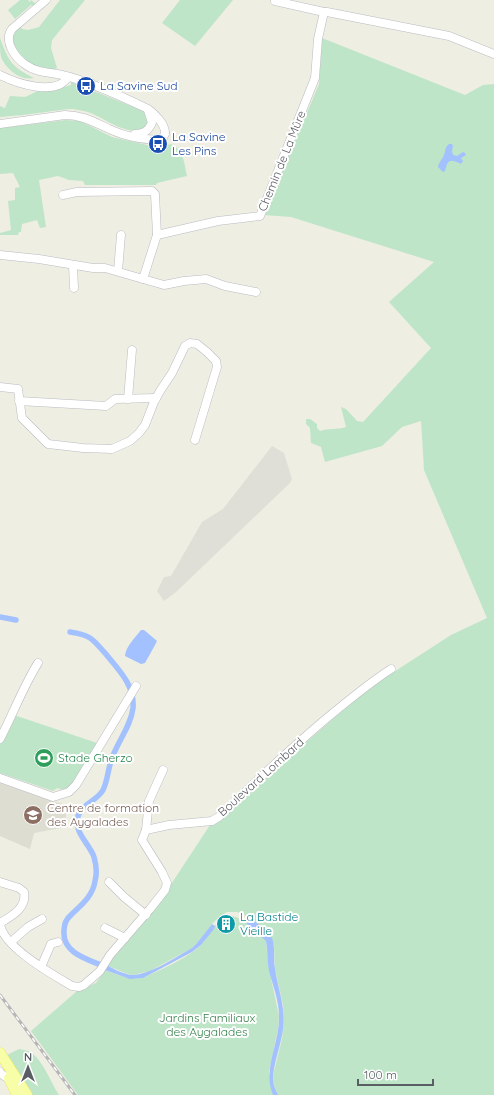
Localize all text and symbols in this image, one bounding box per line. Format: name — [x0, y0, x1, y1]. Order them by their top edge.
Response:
bus stop icon: La Savine Sud — [75, 75, 97, 97]
place label: La Savine Sud — [100, 78, 178, 93]
street label: Chemin de La Mûre — [254, 108, 309, 213]
place label: La Savine Les Pins — [172, 129, 226, 158]
bus stop icon: La Savine Les Pins — [147, 133, 169, 155]
street label: Boulevard Lombard — [215, 734, 307, 819]
sports icon: Stade Gherzo — [33, 747, 55, 769]
place label: Stade Gherzo — [58, 750, 133, 765]
place label: Centre de formation des Aygalades — [47, 800, 159, 829]
school or university icon: Centre de formation des Aygalades — [22, 804, 44, 826]
place label: La Bastide Vieille — [240, 909, 299, 938]
building icon: La Bastide Vieille — [215, 913, 237, 935]
park label: Jardins Familiaux des Aygalades — [159, 1010, 256, 1039]
north arrow — [8, 1047, 48, 1087]
text: N — [24, 1050, 32, 1064]
scale bar — [358, 1061, 433, 1087]
text: 100 m — [364, 1067, 397, 1082]

